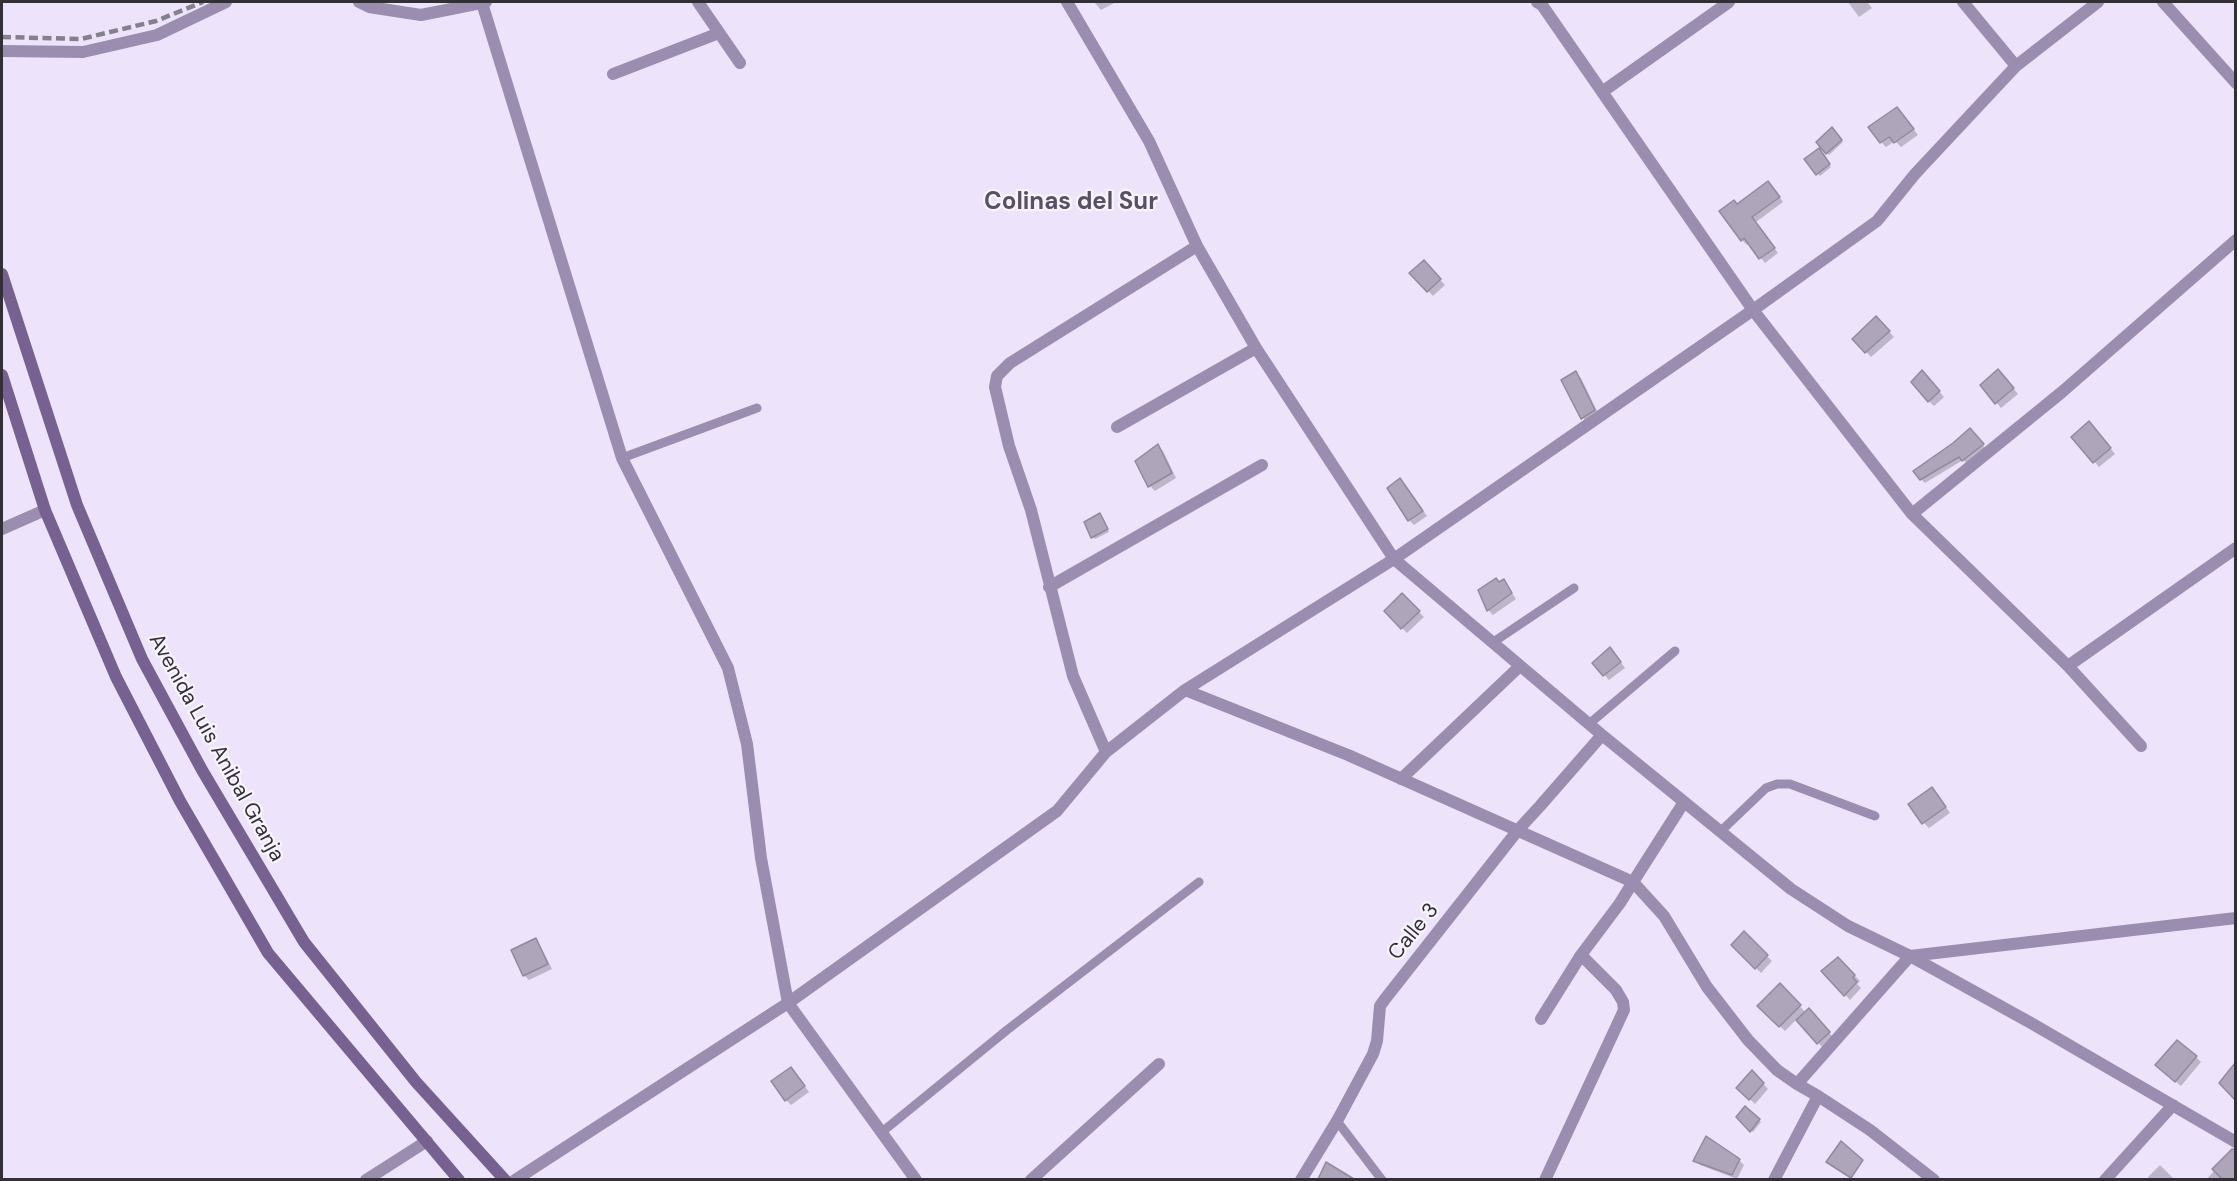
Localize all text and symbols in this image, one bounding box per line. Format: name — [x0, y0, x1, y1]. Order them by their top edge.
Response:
district label: Colinas del Sur — [984, 189, 1158, 217]
street label: Avenida Luis Anibal Granja — [143, 630, 289, 866]
street label: Calle 3 — [1384, 899, 1444, 965]

